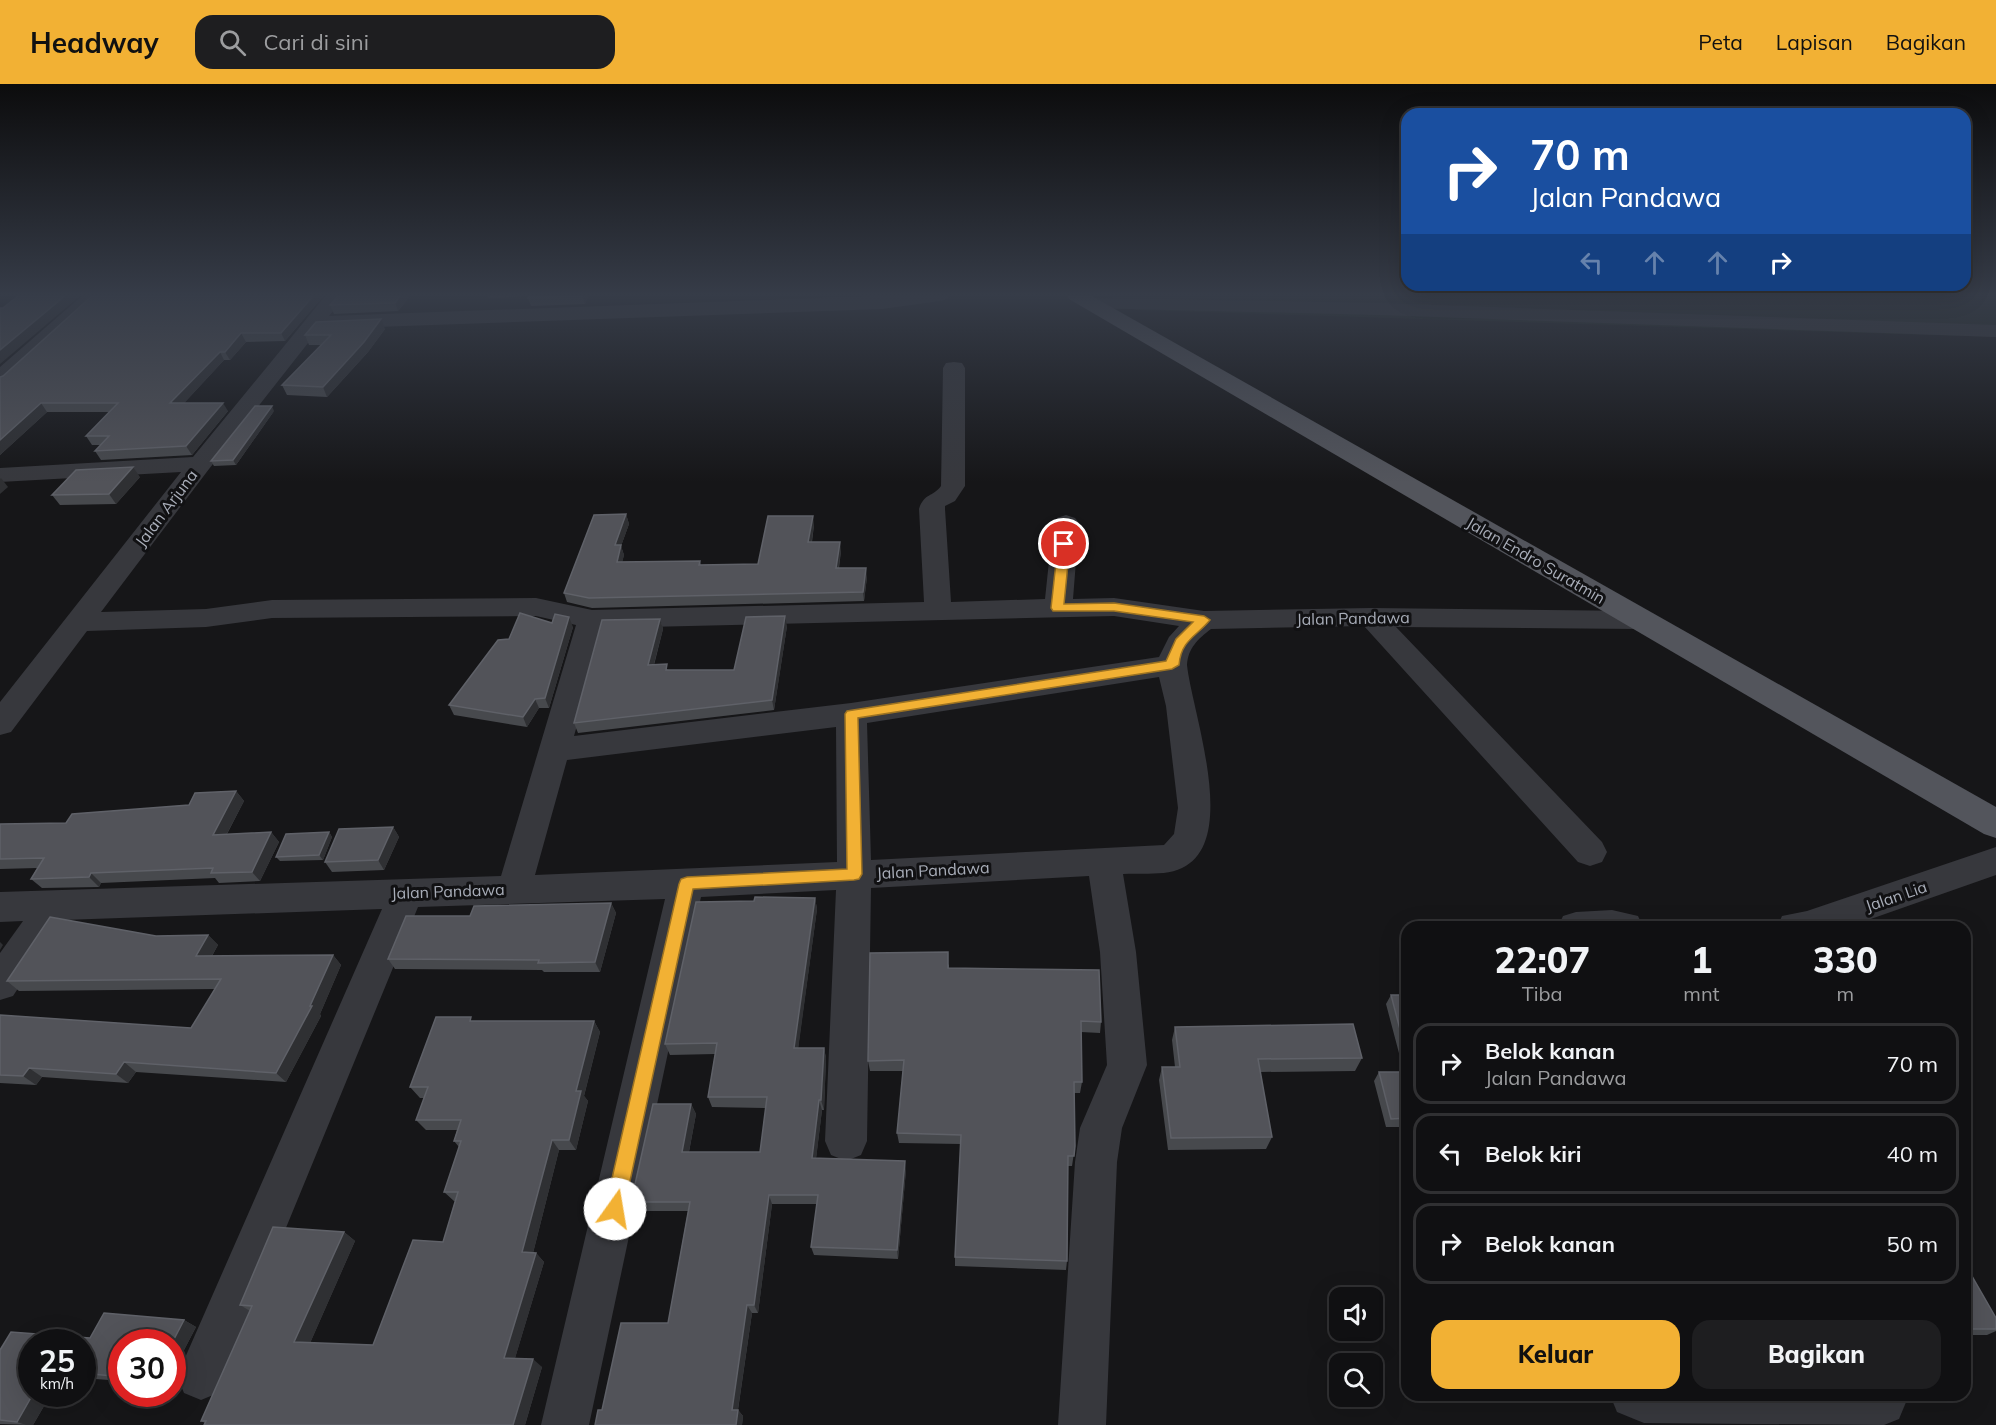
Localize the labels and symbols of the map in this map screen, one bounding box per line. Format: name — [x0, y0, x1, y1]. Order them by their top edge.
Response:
street label: Jalan Arjuna — [131, 465, 201, 551]
street label: Jalan Endro Suratmin — [1463, 512, 1609, 608]
pin — [1038, 518, 1089, 569]
street label: Jalan Pandawa — [1296, 607, 1410, 629]
street label: Jalan Pandawa — [876, 857, 990, 883]
street label: Jalan Lia — [1863, 876, 1929, 916]
street label: Jalan Pandawa — [391, 879, 505, 903]
position arrow — [583, 1177, 647, 1241]
speed limit sign: 30 — [108, 1329, 186, 1407]

